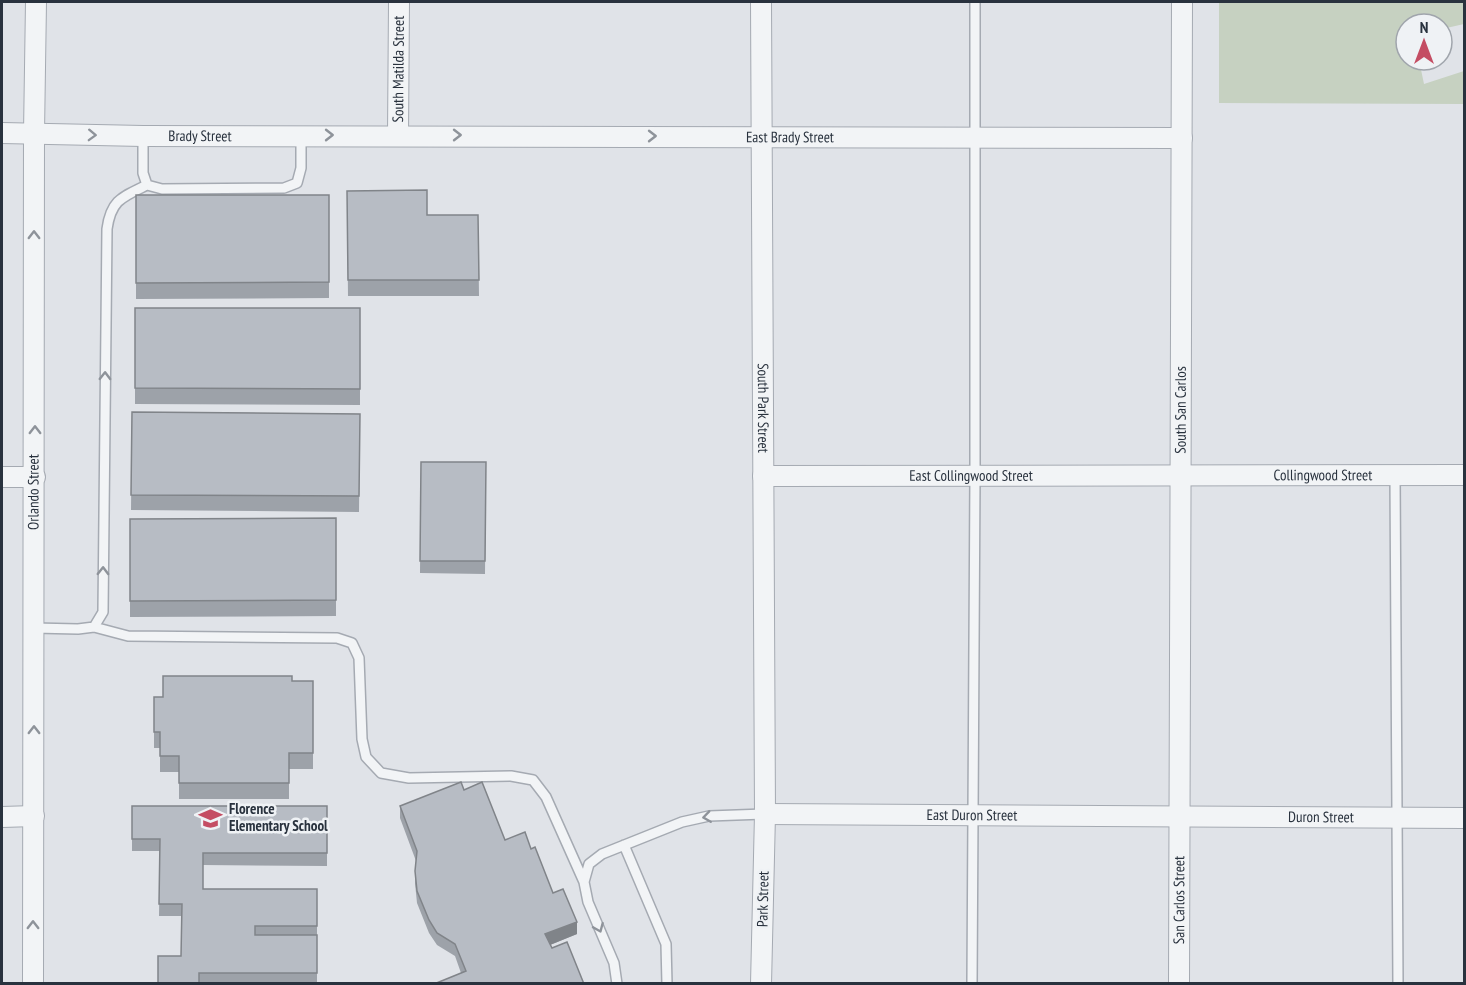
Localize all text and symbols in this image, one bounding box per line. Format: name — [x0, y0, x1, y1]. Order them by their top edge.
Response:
north arrow — [1394, 12, 1454, 72]
street label: South Matilda Street — [388, 16, 408, 122]
text: N — [1420, 17, 1428, 37]
street label: Brady Street — [168, 126, 232, 145]
street label: East Brady Street — [746, 127, 834, 146]
one-way arrow — [88, 128, 97, 141]
one-way arrow — [325, 129, 334, 142]
one-way arrow — [452, 129, 461, 142]
one-way arrow — [647, 130, 656, 142]
one-way arrow — [28, 231, 40, 240]
street label: South Park Street — [754, 363, 773, 453]
street label: South San Carlos — [1171, 366, 1190, 454]
one-way arrow — [99, 371, 111, 380]
one-way arrow — [29, 426, 41, 435]
street label: Orlando Street — [24, 454, 43, 530]
street label: Collingwood Street — [1274, 465, 1372, 484]
street label: East Collingwood Street — [909, 466, 1033, 485]
one-way arrow — [97, 566, 110, 575]
one-way arrow — [28, 726, 40, 735]
place label: Florence Elementary School — [229, 799, 328, 835]
school or university icon: Florence Elementary School — [198, 805, 224, 831]
street label: East Duron Street — [927, 805, 1017, 824]
street label: Duron Street — [1288, 807, 1354, 826]
one-way arrow — [702, 811, 711, 823]
street label: San Carlos Street — [1169, 856, 1188, 944]
street label: Park Street — [753, 871, 772, 927]
one-way arrow — [27, 921, 39, 930]
one-way arrow — [592, 921, 604, 932]

